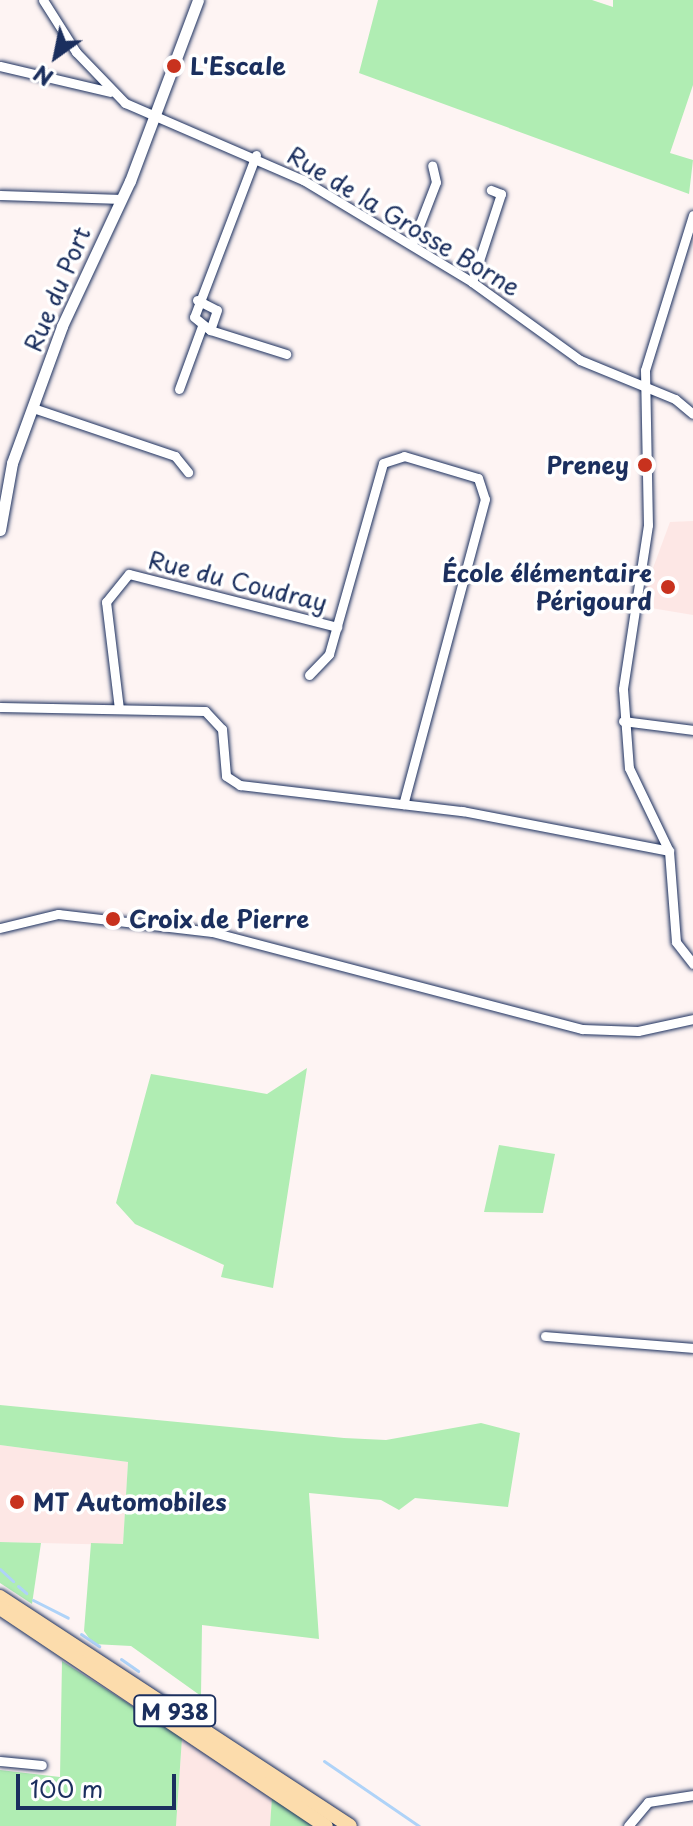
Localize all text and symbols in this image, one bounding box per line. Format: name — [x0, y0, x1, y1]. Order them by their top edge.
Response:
north arrow — [16, 16, 96, 96]
place label: L'Escale — [190, 52, 286, 80]
marker: L'Escale — [165, 57, 183, 75]
text: N — [26, 58, 59, 95]
street label: Rue de la Grosse Borne — [281, 139, 527, 303]
street label: Rue du Port — [17, 221, 97, 357]
place label: Preney — [546, 451, 629, 479]
marker: Preney — [636, 456, 654, 474]
street label: Rue du Coudray — [144, 544, 332, 618]
place label: École élémentaire Périgourd — [439, 559, 652, 615]
marker: École élémentaire Périgourd — [659, 578, 677, 596]
place label: Croix de Pierre — [129, 905, 309, 933]
marker: Croix de Pierre — [104, 910, 122, 928]
place label: MT Automobiles — [33, 1488, 229, 1516]
marker: MT Automobiles — [8, 1493, 26, 1511]
road number: M 938 — [131, 1693, 219, 1729]
scale bar — [20, 1758, 180, 1808]
text: 100 m — [30, 1770, 103, 1806]

